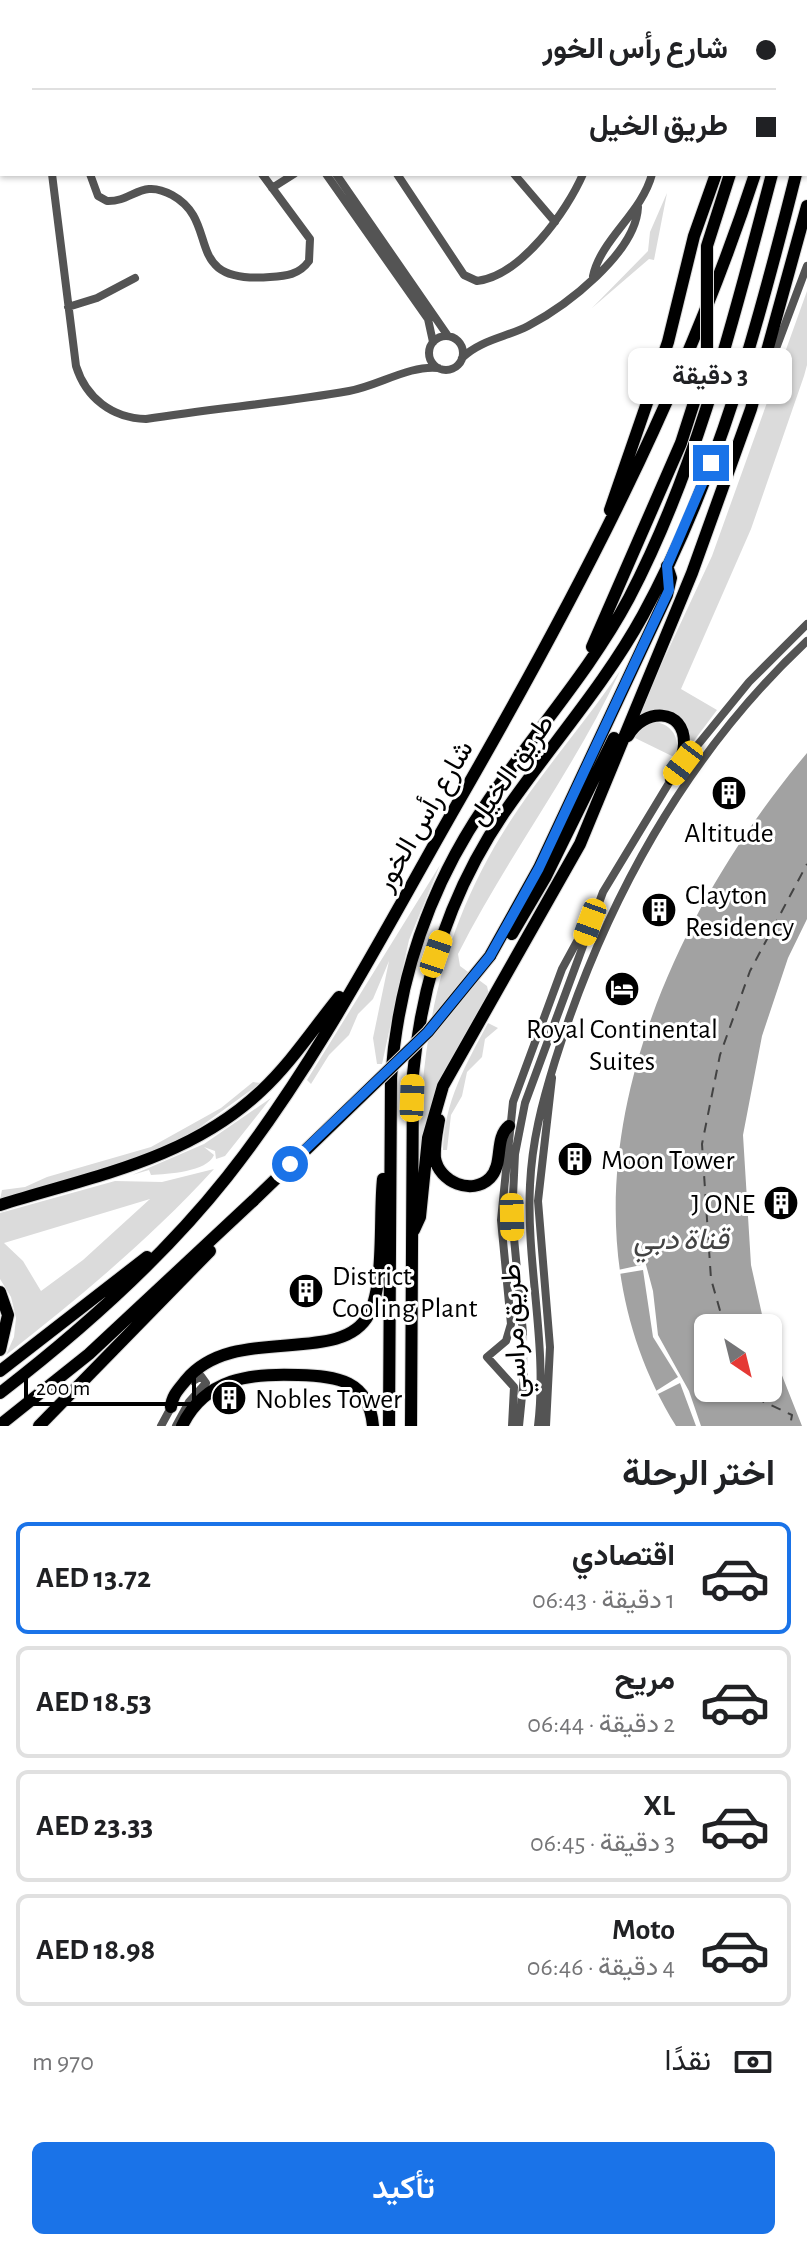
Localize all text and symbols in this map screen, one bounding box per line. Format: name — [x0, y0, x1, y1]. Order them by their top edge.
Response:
text: شارع رأس الخور — [542, 34, 728, 64]
text: طريق الخيل — [589, 111, 728, 141]
callout: 3 دقيقة — [629, 347, 793, 403]
text: 3 دقيقة — [672, 363, 748, 389]
route end — [693, 445, 729, 481]
street label: طريق الخيل — [464, 710, 561, 832]
street label: شارع رأس الخور — [367, 735, 482, 898]
car — [659, 737, 707, 789]
building icon: Altitude — [710, 774, 748, 812]
place label: Altitude — [684, 820, 774, 848]
place label: Clayton Residency — [685, 882, 794, 942]
building icon: Clayton Residency — [640, 891, 678, 929]
car — [571, 895, 609, 949]
car — [417, 927, 455, 981]
hotel icon: Royal Continental Suites — [603, 970, 641, 1008]
place label: Royal Continental Suites — [526, 1016, 718, 1076]
car — [399, 1074, 425, 1122]
building icon: Moon Tower — [556, 1140, 594, 1178]
route start — [272, 1146, 308, 1182]
place label: Moon Tower — [601, 1147, 734, 1175]
building icon: J ONE — [762, 1184, 800, 1222]
place label: J ONE — [691, 1191, 755, 1219]
car — [500, 1193, 524, 1241]
water label: قناة دبي — [633, 1225, 731, 1263]
place label: District Cooling Plant — [332, 1263, 477, 1323]
street label: طريق مراسي — [497, 1263, 539, 1399]
building icon: District Cooling Plant — [287, 1272, 325, 1310]
north arrow — [694, 1314, 782, 1402]
map controls — [694, 1314, 782, 1402]
scale bar — [24, 1370, 196, 1406]
text: 200 m — [36, 1377, 90, 1399]
building icon: Nobles Tower — [210, 1379, 248, 1417]
place label: Nobles Tower — [255, 1386, 402, 1414]
text: اختر الرحلة — [622, 1456, 775, 1492]
text: اقتصادي — [572, 1541, 675, 1571]
icon: car — [699, 1542, 771, 1614]
text: AED 13.72 — [36, 1563, 151, 1593]
text: 1 دقيقة · 06:43 — [532, 1587, 675, 1613]
text: مريح — [615, 1665, 675, 1695]
icon: car — [699, 1666, 771, 1738]
text: AED 18.53 — [36, 1687, 152, 1717]
text: 2 دقيقة · 06:44 — [527, 1711, 675, 1737]
icon: car — [699, 1790, 771, 1862]
text: XL — [643, 1791, 675, 1821]
text: AED 23.33 — [36, 1811, 153, 1841]
text: 3 دقيقة · 06:45 — [530, 1830, 675, 1856]
icon: car — [699, 1914, 771, 1986]
text: Moto — [612, 1915, 675, 1945]
text: AED 18.98 — [36, 1935, 155, 1965]
text: 4 دقيقة · 06:46 — [527, 1954, 675, 1980]
icon: cash — [731, 2040, 775, 2084]
text: نقدًا — [665, 2046, 711, 2076]
text: 970 m — [32, 2049, 94, 2075]
button: تأكيد — [32, 2142, 775, 2234]

